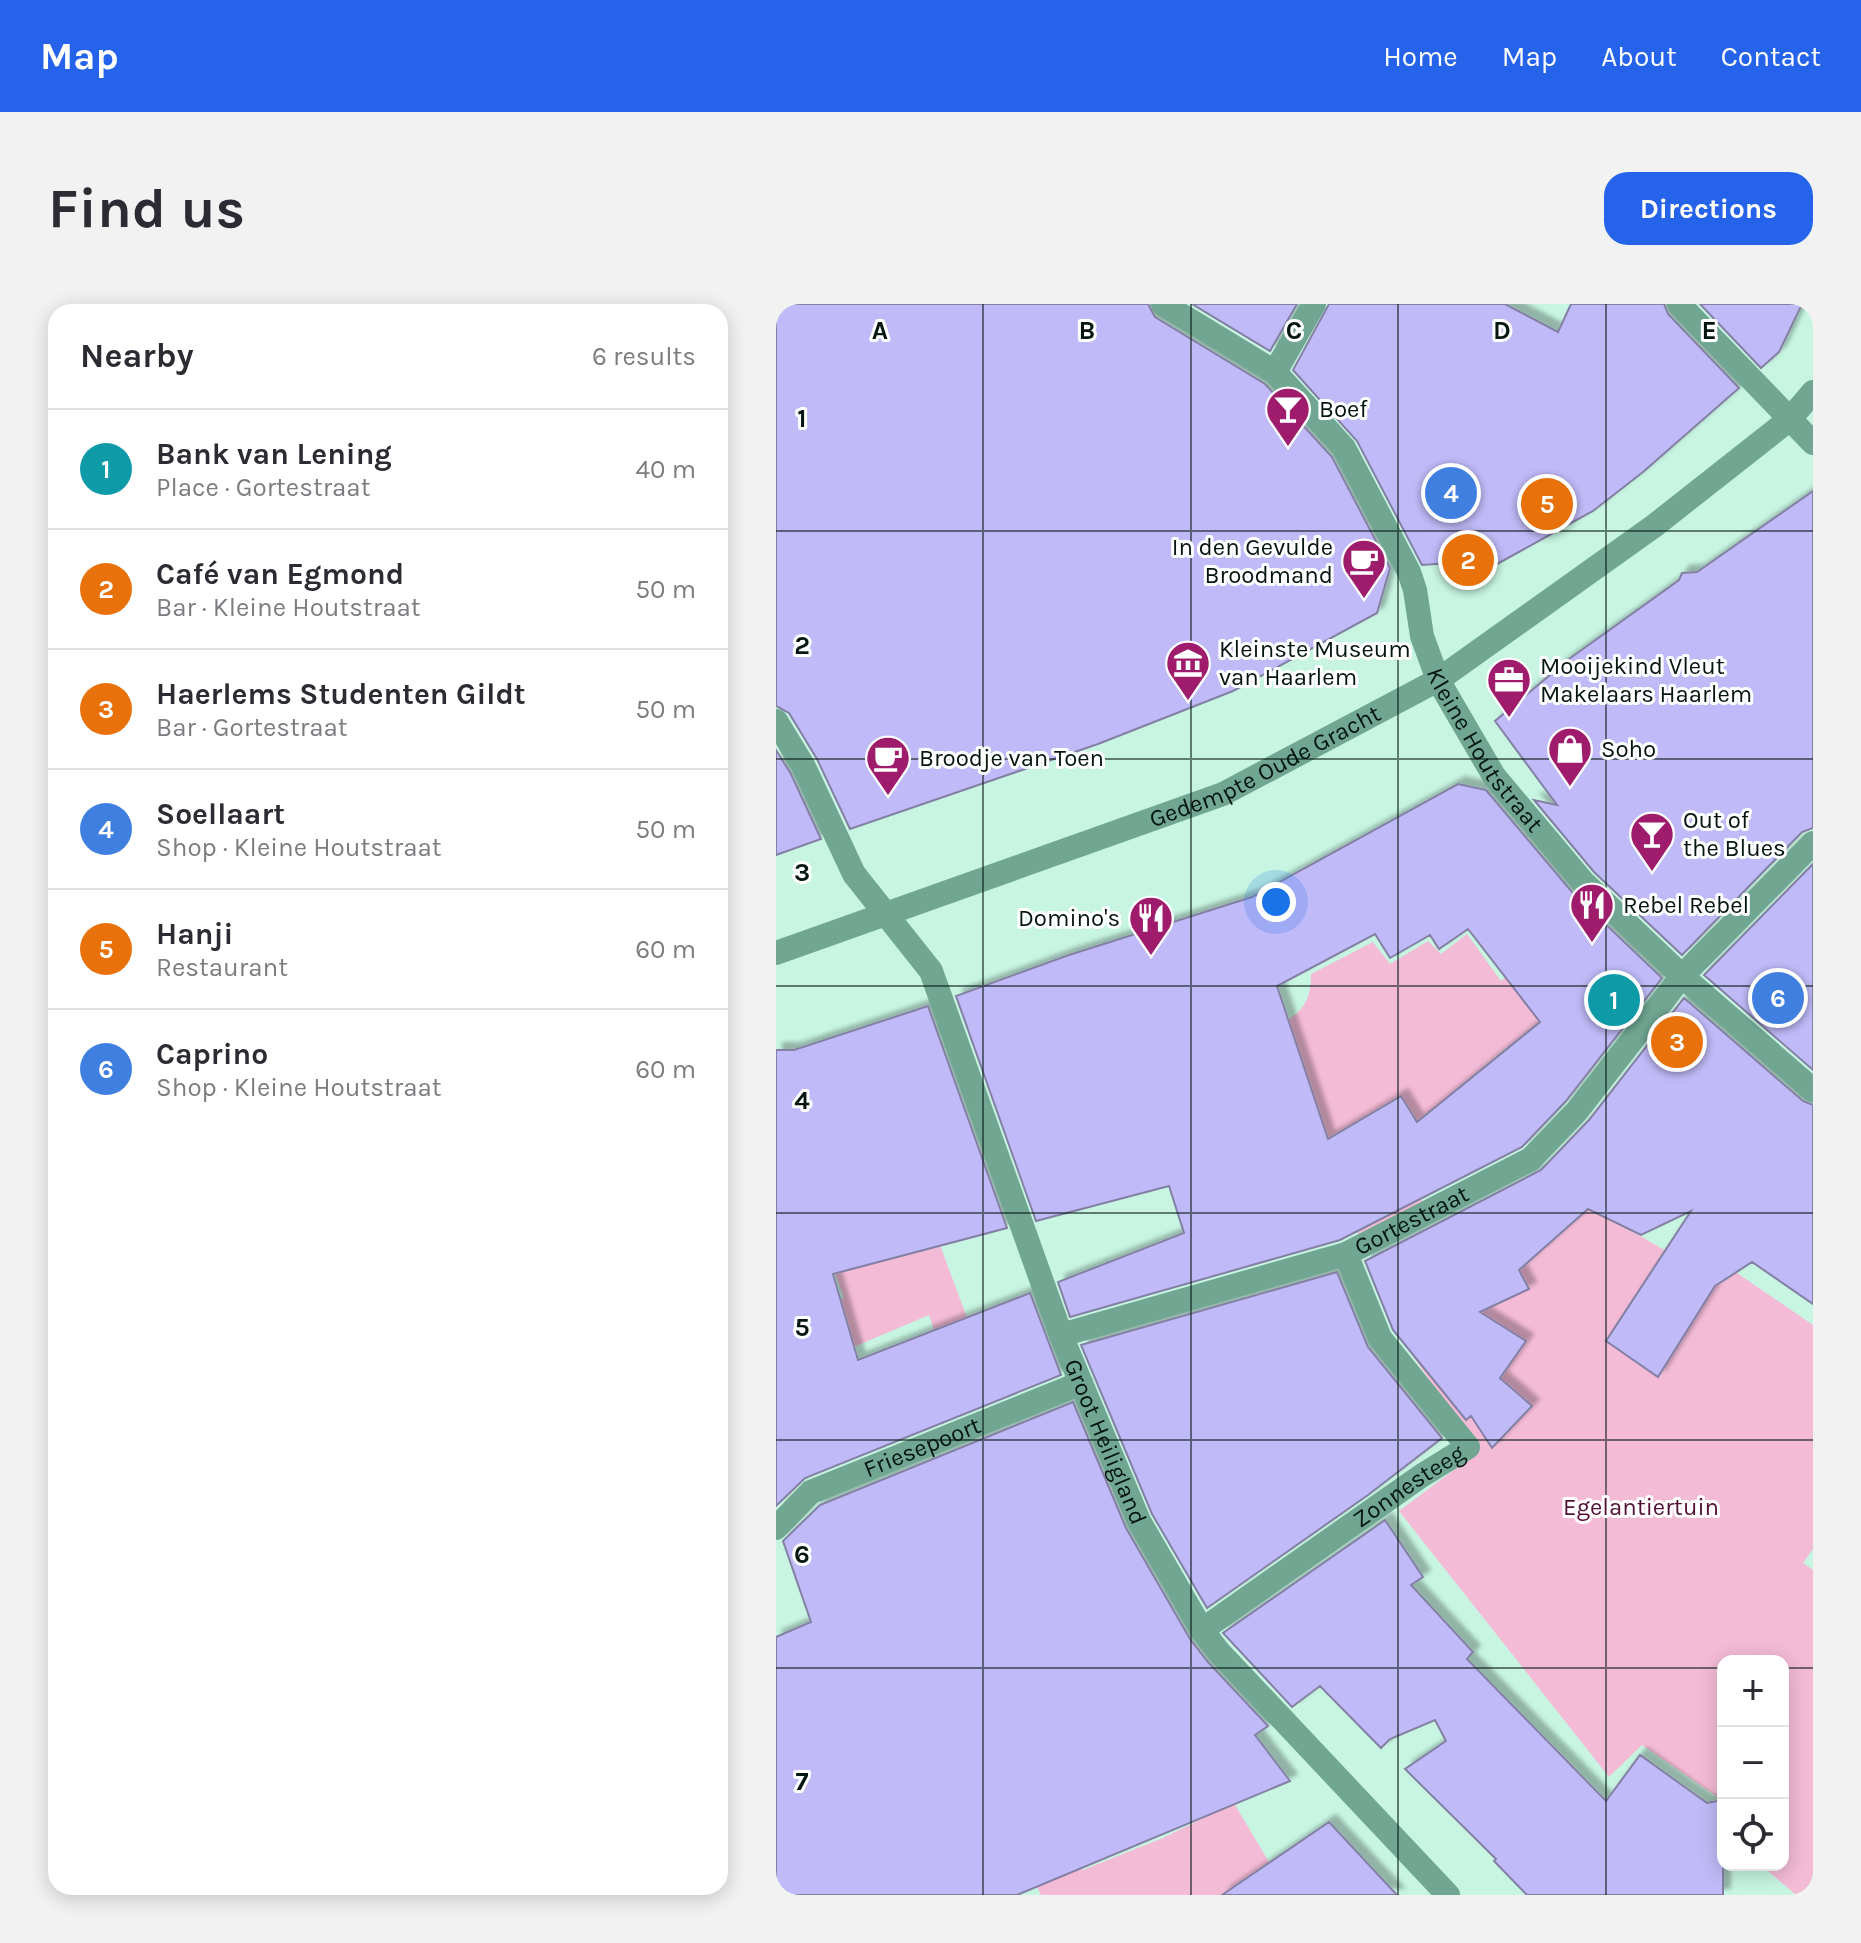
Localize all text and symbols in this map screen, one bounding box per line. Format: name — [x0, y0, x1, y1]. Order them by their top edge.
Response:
text: Map — [40, 34, 119, 79]
text: Home — [1383, 40, 1458, 73]
text: Map — [1502, 40, 1557, 73]
text: About — [1601, 40, 1677, 73]
text: Contact — [1721, 40, 1821, 73]
button: Directions — [1604, 172, 1813, 245]
text: Find us — [48, 176, 245, 241]
text: A — [872, 315, 888, 346]
text: B — [1079, 315, 1095, 346]
text: C — [1286, 315, 1302, 346]
text: D — [1493, 315, 1511, 346]
text: E — [1701, 315, 1717, 346]
text: Nearby — [80, 336, 194, 376]
text: 6 results — [592, 341, 696, 372]
bar icon: Boef — [1264, 385, 1312, 448]
place label: Boef — [1319, 395, 1368, 423]
text: 1 — [797, 403, 807, 434]
text: Bank van Lening — [156, 436, 392, 472]
text: 1 — [101, 454, 111, 485]
text: 40 m — [636, 454, 696, 485]
pin: 4 — [1425, 463, 1477, 523]
text: Place · Gortestraat — [156, 472, 370, 503]
pin: 5 — [1521, 474, 1573, 534]
pin: 2 — [1442, 530, 1494, 590]
place label: In den Gevulde Broodmand — [1172, 533, 1333, 589]
cafe icon: In den Gevulde Broodmand — [1340, 537, 1388, 600]
text: Café van Egmond — [156, 556, 404, 592]
text: 2 — [98, 574, 114, 605]
text: 50 m — [635, 574, 696, 605]
text: Bar · Kleine Houtstraat — [156, 592, 421, 623]
text: 2 — [794, 630, 810, 661]
place label: Kleinste Museum van Haarlem — [1219, 635, 1411, 691]
museum icon: Kleinste Museum van Haarlem — [1164, 639, 1212, 702]
place label: Mooijekind Vleut Makelaars Haarlem — [1540, 652, 1752, 708]
office icon: Mooijekind Vleut Makelaars Haarlem — [1485, 656, 1533, 719]
street label: Kleine Houtstraat — [1421, 664, 1549, 838]
text: Haerlems Studenten Gildt — [156, 676, 526, 712]
text: 3 — [98, 694, 114, 725]
text: 50 m — [635, 694, 696, 725]
street label: Gedempte Oude Gracht — [1146, 699, 1385, 833]
text: Bar · Gortestraat — [156, 712, 348, 743]
shop icon: Soho — [1546, 725, 1594, 788]
cafe icon: Broodje van Toen — [864, 734, 912, 797]
place label: Soho — [1601, 735, 1656, 763]
place label: Broodje van Toen — [919, 744, 1104, 772]
text: Soellaart — [156, 796, 285, 832]
place label: Out of the Blues — [1683, 806, 1786, 862]
bar icon: Out of the Blues — [1628, 810, 1676, 873]
text: 4 — [98, 814, 114, 845]
text: 50 m — [635, 814, 696, 845]
text: Shop · Kleine Houtstraat — [156, 832, 442, 863]
text: 3 — [794, 857, 810, 888]
restaurant icon: Rebel Rebel — [1568, 881, 1616, 944]
your location — [1256, 882, 1296, 922]
place label: Rebel Rebel — [1623, 891, 1749, 919]
restaurant icon: Domino's — [1127, 894, 1175, 957]
place label: Domino's — [1018, 904, 1120, 932]
text: Hanji — [156, 916, 233, 952]
text: 5 — [98, 934, 114, 965]
text: 60 m — [635, 934, 696, 965]
text: Restaurant — [156, 952, 288, 983]
pin: 6 — [1752, 968, 1804, 1028]
pin: 1 — [1588, 970, 1640, 1030]
pin: 3 — [1651, 1012, 1703, 1072]
text: Caprino — [156, 1036, 268, 1072]
text: 6 — [98, 1054, 114, 1085]
text: 60 m — [635, 1054, 696, 1085]
text: Shop · Kleine Houtstraat — [156, 1072, 442, 1103]
text: 4 — [794, 1085, 810, 1116]
street label: Gortestraat — [1350, 1179, 1473, 1261]
text: 5 — [794, 1312, 810, 1343]
street label: Groot Heiligland — [1059, 1355, 1153, 1529]
street label: Friesepoort — [859, 1411, 985, 1483]
street label: Zonnesteeg — [1348, 1438, 1470, 1533]
park label: Egelantiertuin — [1563, 1493, 1719, 1521]
text: 6 — [794, 1539, 810, 1570]
map controls — [1717, 1655, 1789, 1871]
button: + — [1717, 1655, 1789, 1727]
button: − — [1717, 1727, 1789, 1799]
text: 7 — [796, 1766, 809, 1797]
button: locate — [1717, 1799, 1789, 1871]

